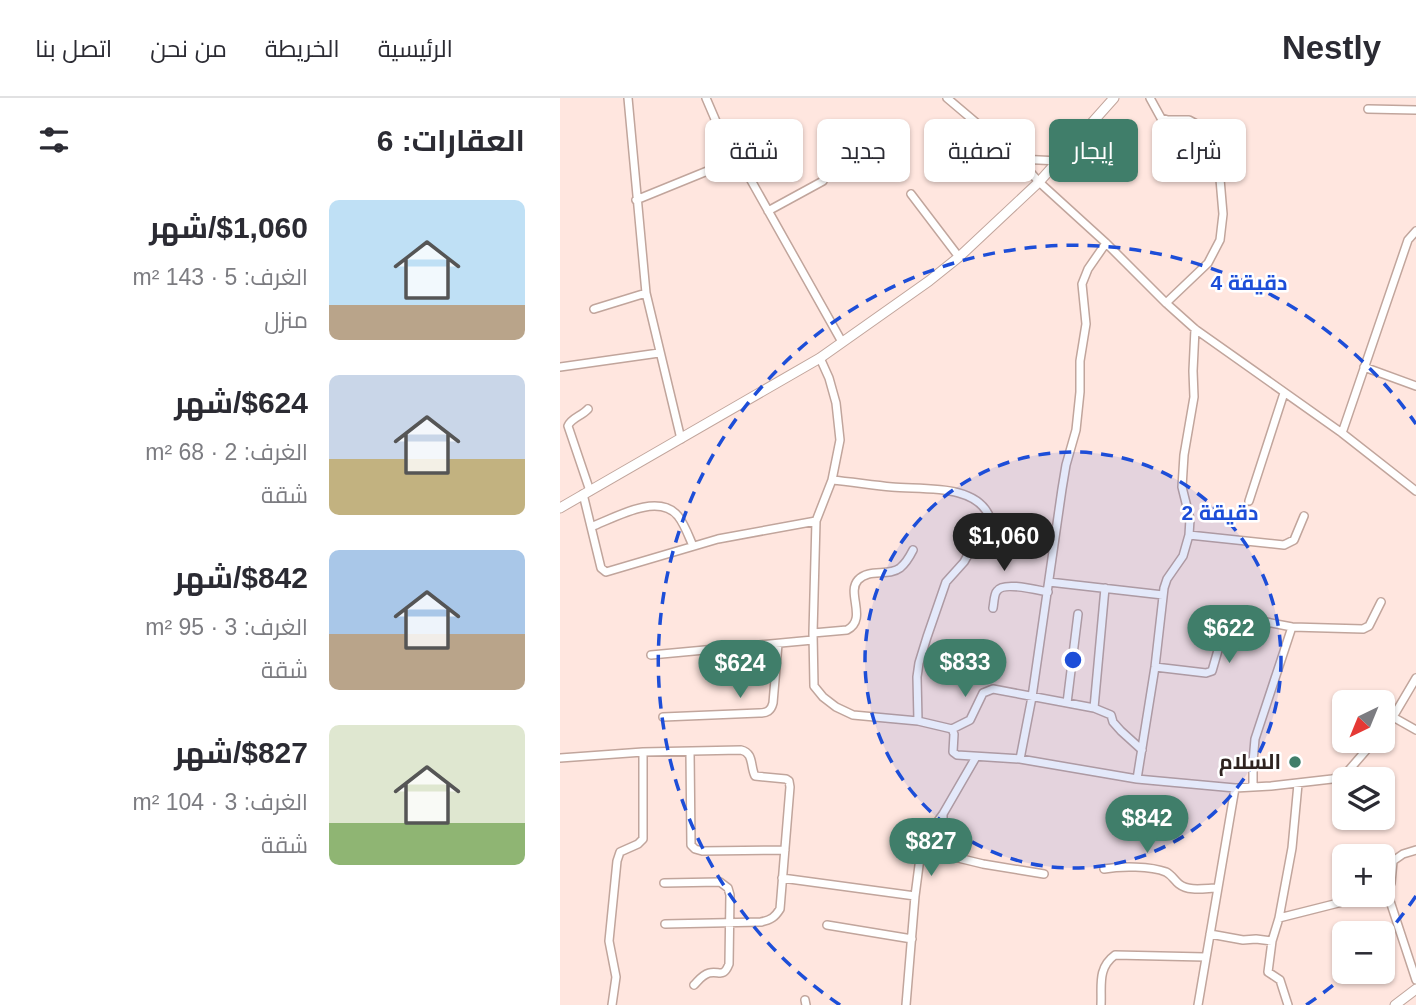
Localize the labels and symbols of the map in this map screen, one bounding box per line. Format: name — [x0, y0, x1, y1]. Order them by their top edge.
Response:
text: 4 دقيقة — [1211, 271, 1287, 295]
text: 2 دقيقة — [1182, 501, 1258, 525]
pin: $1,060 — [947, 514, 1061, 573]
pin: $622 — [1188, 606, 1270, 665]
pin: $624 — [699, 640, 781, 700]
pin: $833 — [924, 640, 1006, 699]
centre of rings — [1061, 648, 1085, 672]
north arrow — [1332, 690, 1395, 752]
place label: السلام — [1219, 750, 1281, 776]
marker: السلام — [1287, 754, 1303, 770]
pin: $842 — [1106, 796, 1188, 855]
pin: $827 — [890, 818, 972, 878]

